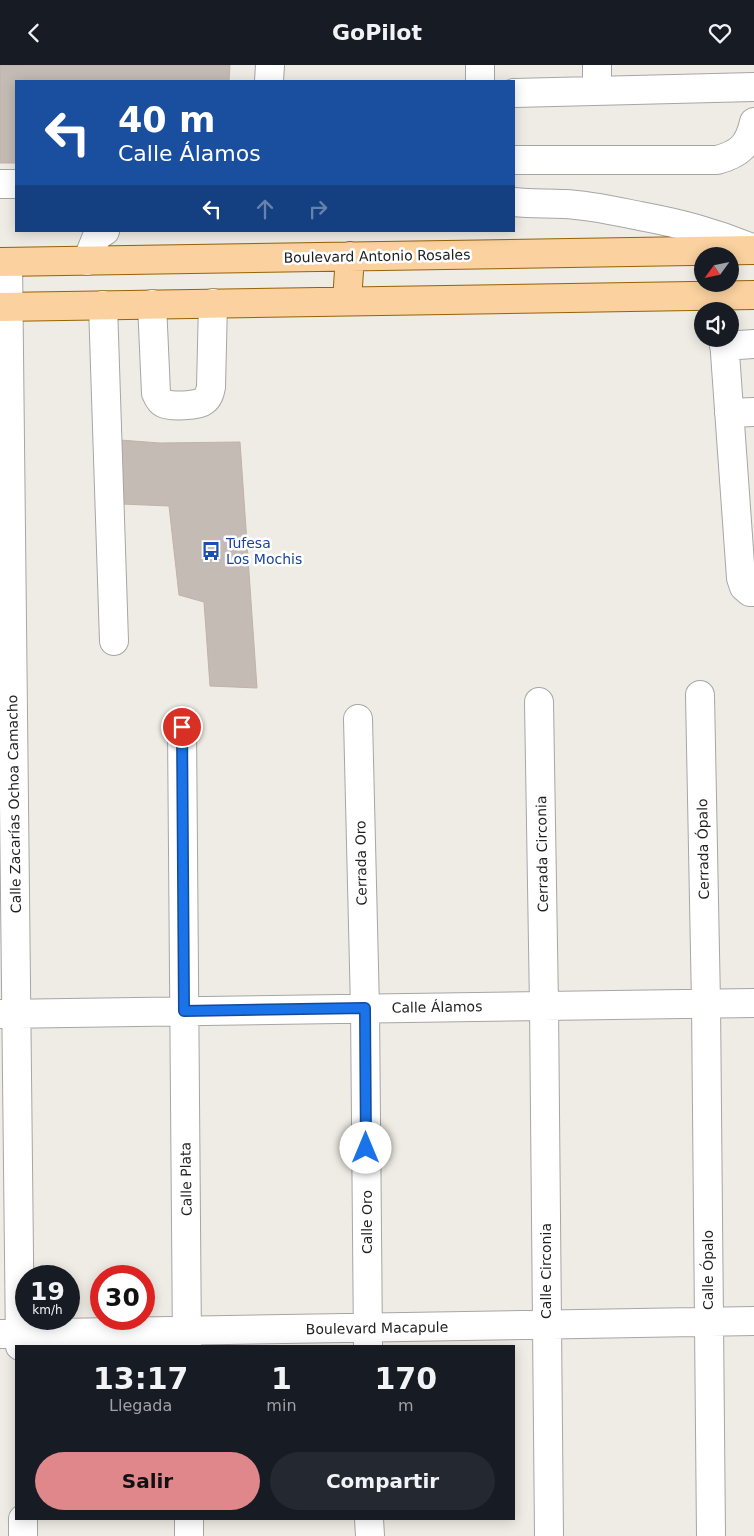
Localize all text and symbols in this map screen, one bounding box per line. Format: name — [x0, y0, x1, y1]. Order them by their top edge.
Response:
icon: back — [20, 19, 48, 47]
icon: heart — [706, 19, 734, 47]
text: GoPilot — [332, 20, 422, 45]
icon: left — [35, 100, 100, 165]
text: 40 m — [118, 100, 215, 140]
text: Calle Álamos — [118, 141, 261, 166]
icon: left — [198, 195, 226, 223]
icon: ahead — [251, 195, 279, 223]
icon: right — [304, 195, 332, 223]
street label: Boulevard Antonio Rosales — [283, 246, 471, 266]
north arrow — [694, 247, 739, 293]
map controls — [694, 247, 739, 347]
button: sound — [694, 302, 739, 347]
place label: Tufesa Los Mochis — [225, 535, 302, 567]
bus stop icon: Tufesa Los Mochis — [200, 540, 222, 562]
street label: Calle Zacarías Ochoa Camacho — [4, 695, 24, 913]
pin — [161, 706, 203, 748]
icon: arrive — [168, 713, 196, 741]
street label: Cerrada Circonia — [533, 795, 551, 913]
street label: Cerrada Ópalo — [693, 798, 712, 900]
street label: Cerrada Oro — [352, 820, 370, 906]
street label: Calle Álamos — [391, 998, 483, 1016]
position arrow — [339, 1121, 391, 1173]
street label: Calle Plata — [177, 1142, 195, 1216]
street label: Calle Oro — [359, 1190, 375, 1254]
street label: Calle Circonia — [538, 1223, 554, 1319]
street label: Calle Ópalo — [699, 1230, 716, 1310]
speed limit sign: 30 — [90, 1265, 155, 1330]
text: 19 — [30, 1277, 65, 1306]
text: km/h — [32, 1303, 63, 1317]
street label: Boulevard Macapule — [306, 1319, 448, 1337]
text: 13:17 — [93, 1361, 188, 1396]
text: 1 — [271, 1361, 292, 1396]
text: 170 — [374, 1361, 437, 1396]
text: Llegada — [109, 1396, 172, 1415]
text: min — [266, 1396, 297, 1415]
text: m — [398, 1396, 414, 1415]
button: Salir — [35, 1452, 260, 1510]
button: Compartir — [270, 1452, 495, 1510]

